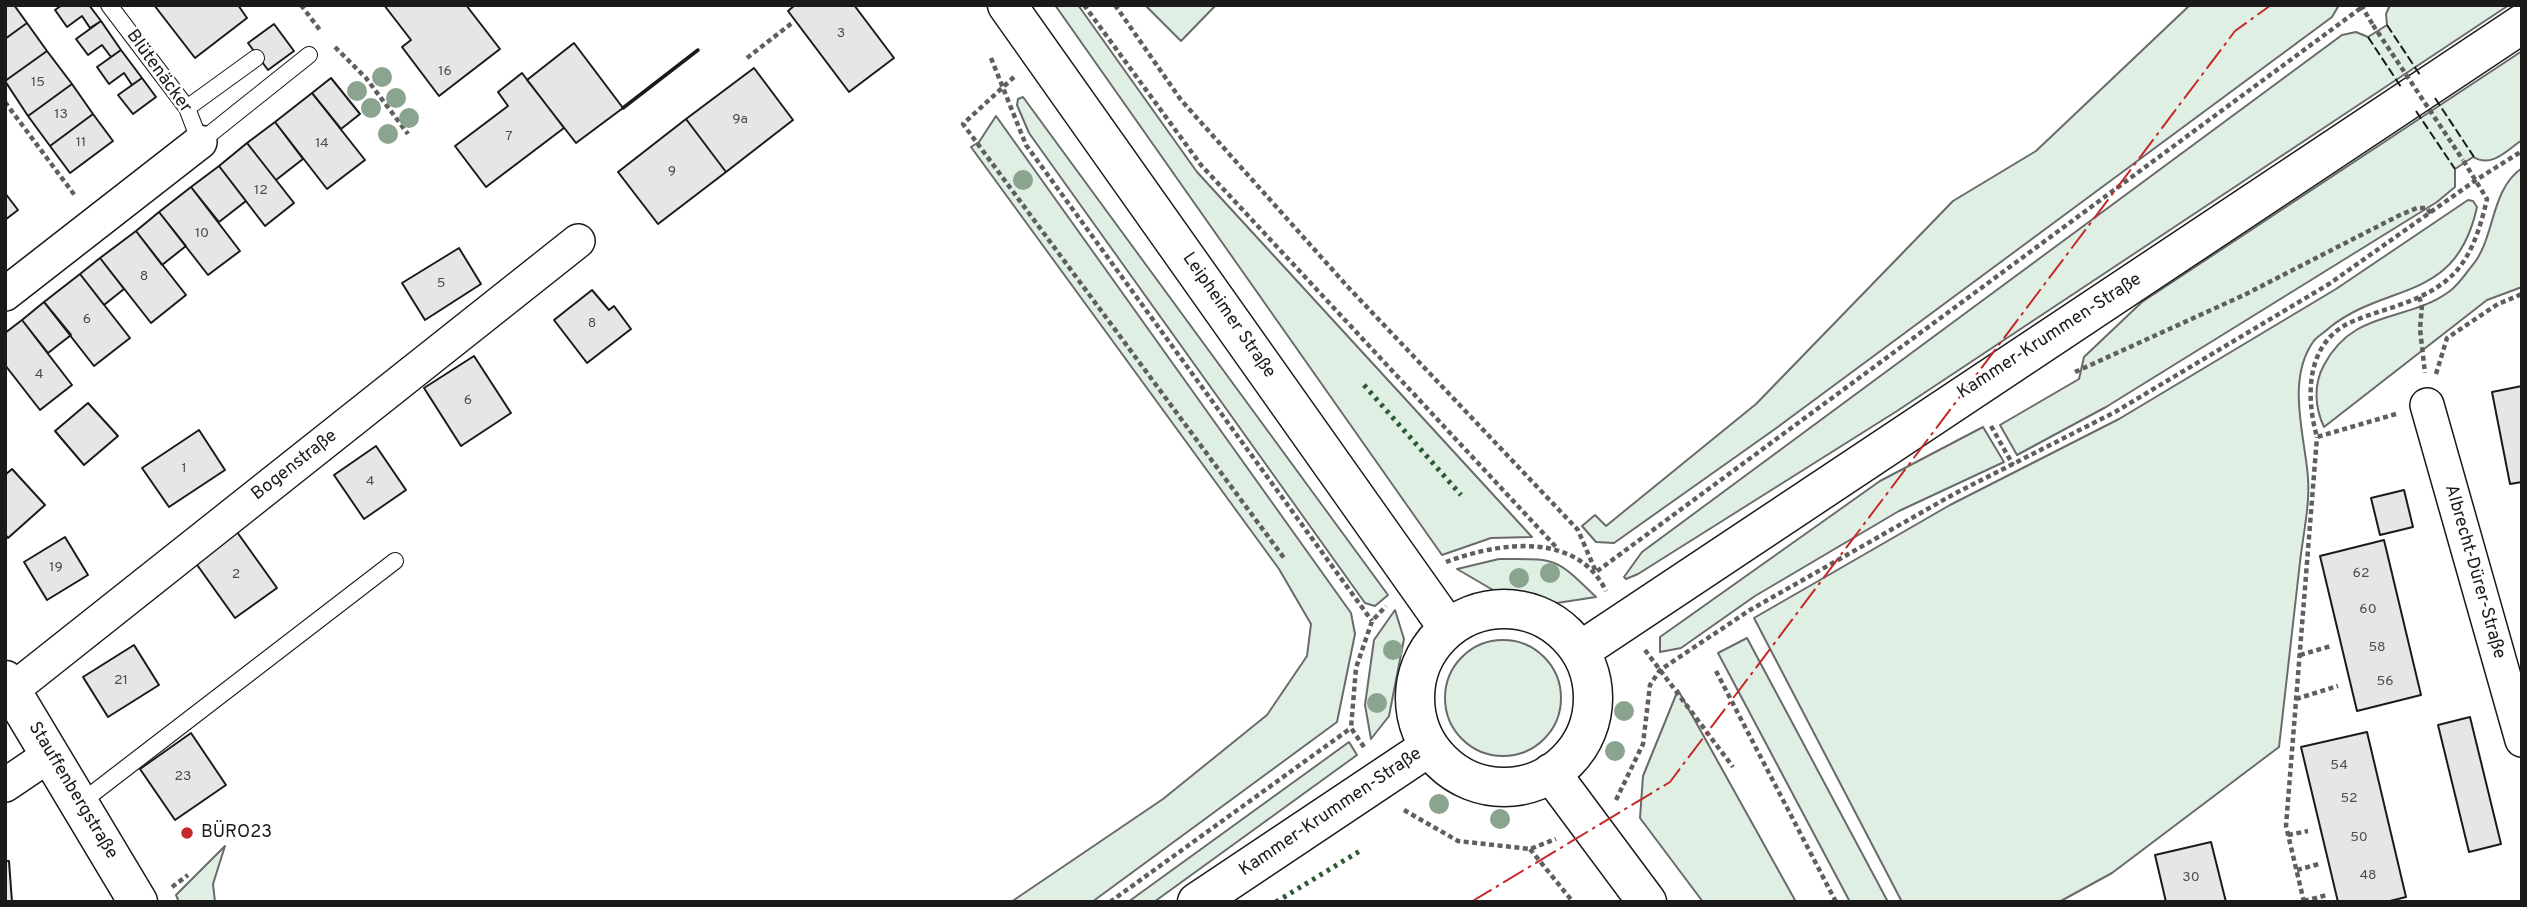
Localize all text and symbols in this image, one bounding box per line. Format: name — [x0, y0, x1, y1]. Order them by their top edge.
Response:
street label: Blütenäcker — [121, 26, 195, 118]
house number: 3 — [837, 26, 845, 42]
house number: 16 — [438, 64, 452, 80]
house number: 15 — [31, 75, 45, 91]
house number: 13 — [54, 107, 68, 123]
house number: 9a — [732, 112, 748, 128]
house number: 7 — [505, 129, 513, 145]
house number: 11 — [76, 135, 86, 151]
house number: 14 — [315, 136, 329, 152]
house number: 9 — [668, 164, 676, 180]
house number: 12 — [254, 183, 268, 199]
house number: 10 — [195, 226, 209, 242]
street label: Leipheimer Straße — [1177, 249, 1279, 383]
house number: 8 — [140, 269, 148, 285]
street label: Kammer-Krummen-Straße — [1954, 269, 2146, 405]
house number: 5 — [437, 276, 445, 292]
house number: 6 — [83, 312, 91, 328]
house number: 8 — [588, 316, 596, 332]
house number: 4 — [35, 367, 43, 383]
house number: 6 — [464, 393, 472, 409]
street label: Bogenstraße — [248, 426, 342, 506]
house number: 1 — [181, 461, 187, 477]
house number: 4 — [366, 474, 374, 490]
street label: Albrecht-Dürer-Straße — [2439, 482, 2509, 662]
house number: 19 — [49, 560, 63, 576]
house number: 62 — [2353, 566, 2369, 582]
house number: 2 — [232, 567, 240, 583]
house number: 60 — [2359, 602, 2377, 618]
house number: 58 — [2368, 640, 2386, 656]
house number: 21 — [114, 673, 128, 689]
house number: 56 — [2376, 674, 2394, 690]
street label: Stauffenbergstraße — [23, 719, 121, 863]
street label: Kammer-Krummen-Straße — [1236, 744, 1426, 882]
house number: 54 — [2330, 758, 2348, 774]
house number: 23 — [175, 769, 191, 785]
house number: 52 — [2340, 791, 2358, 807]
place label: BÜRO23 — [201, 822, 272, 844]
marker: BÜRO23 — [179, 825, 195, 841]
house number: 50 — [2350, 830, 2368, 846]
house number: 48 — [2359, 868, 2377, 884]
house number: 30 — [2182, 870, 2200, 886]

